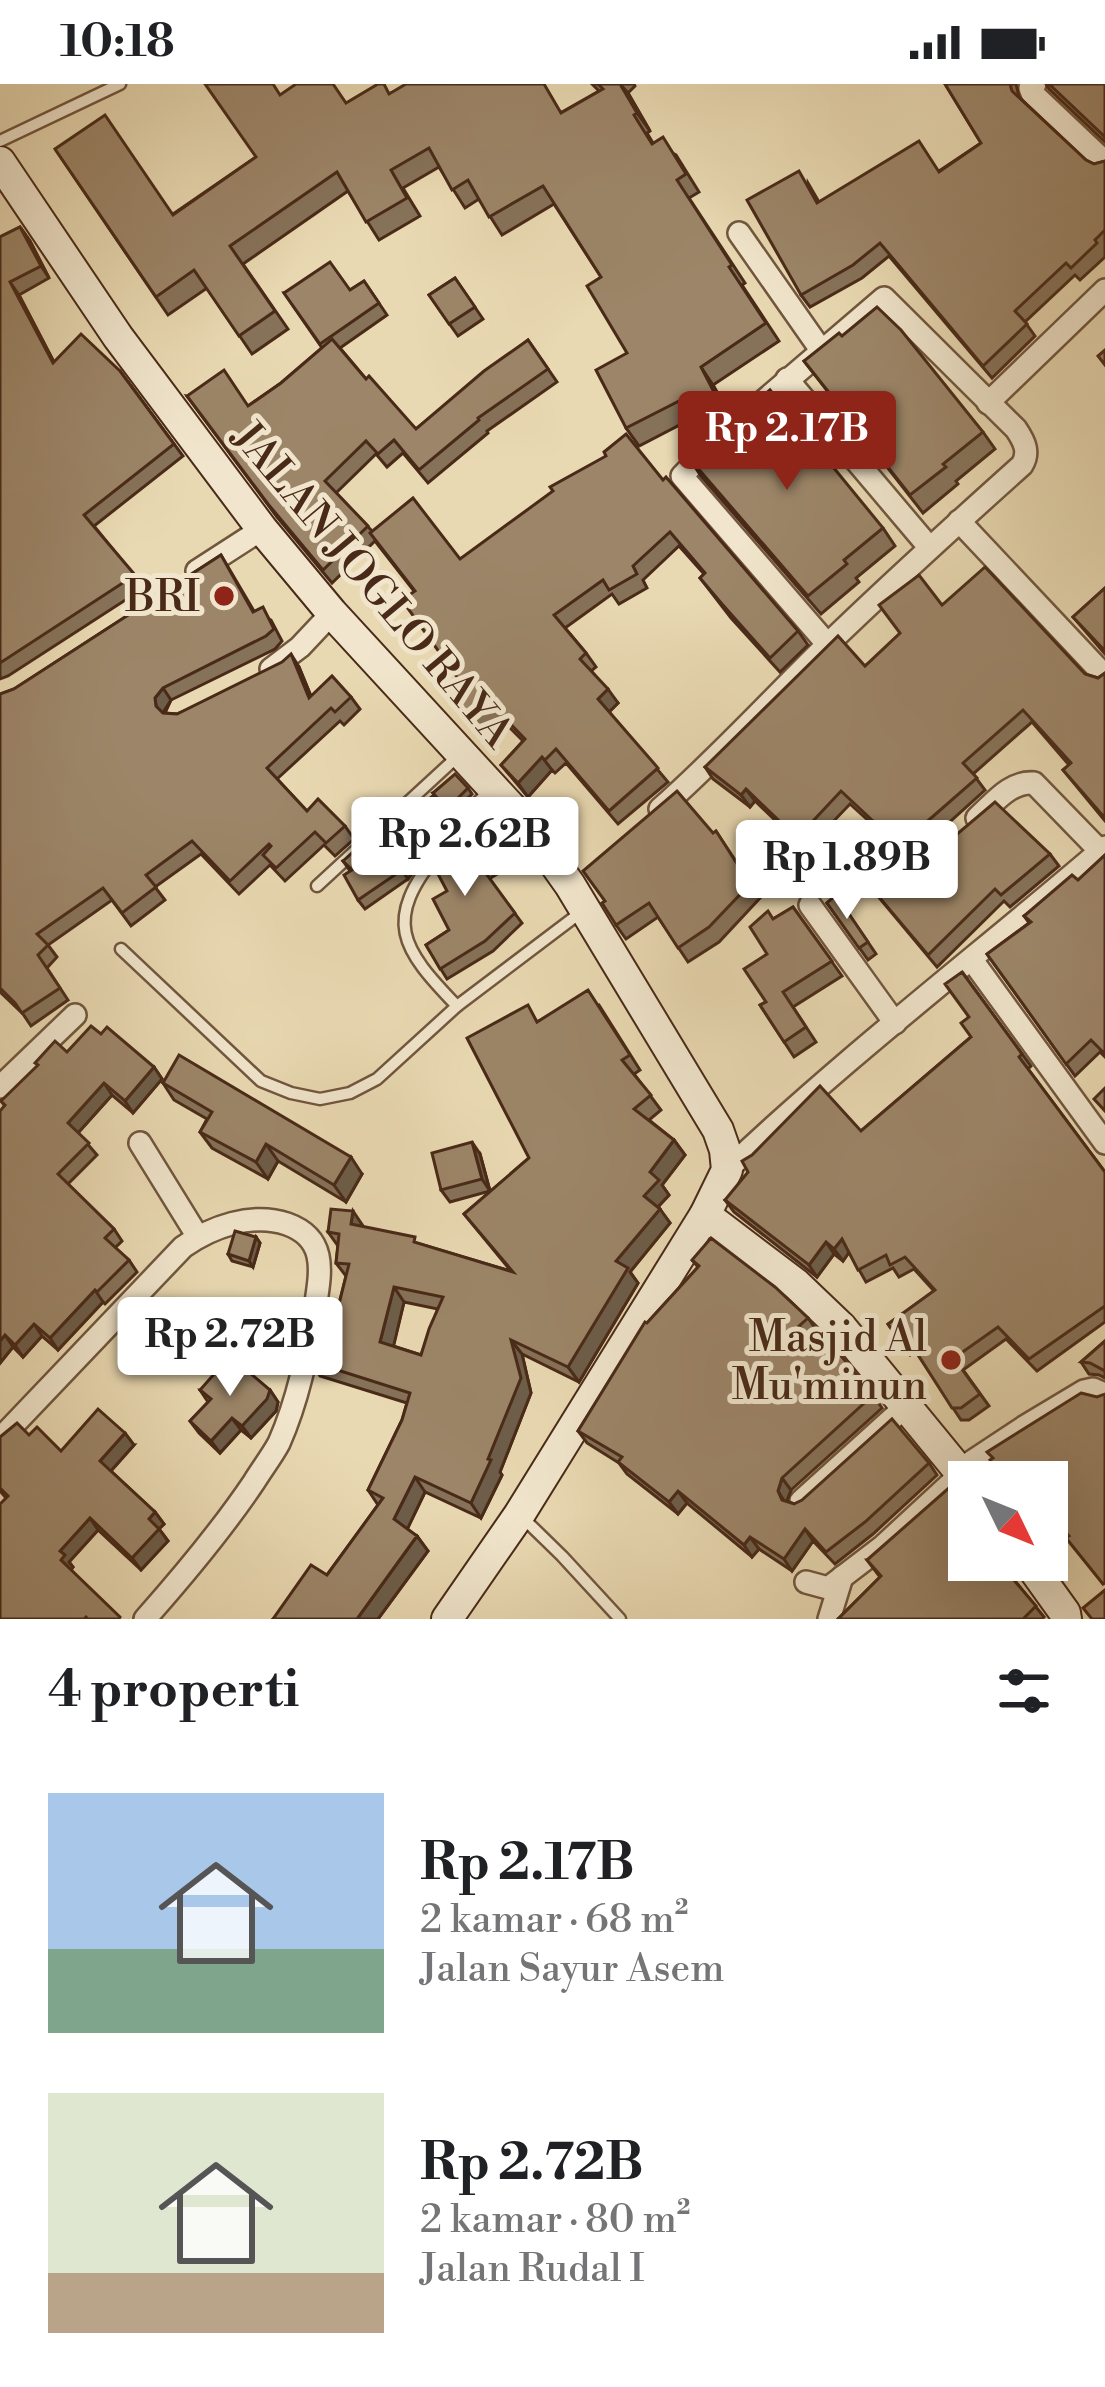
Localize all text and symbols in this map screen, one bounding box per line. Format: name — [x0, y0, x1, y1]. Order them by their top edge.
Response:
text: 10:18 — [60, 14, 175, 71]
pin: Rp 2.17B — [663, 391, 911, 493]
text: Rp 2.17B — [705, 405, 869, 454]
street label: JALAN JOGLO RAYA — [219, 410, 525, 760]
place label: BRI — [125, 572, 200, 625]
marker: BRI — [211, 583, 237, 609]
pin: Rp 2.62B — [341, 797, 589, 899]
text: Rp 2.62B — [378, 811, 552, 860]
pin: Rp 1.89B — [723, 820, 971, 922]
text: Rp 1.89B — [763, 834, 931, 883]
pin: Rp 2.72B — [106, 1297, 354, 1399]
text: Rp 2.72B — [145, 1311, 315, 1360]
place label: Masjid Al Mu'minun — [732, 1312, 927, 1413]
marker: Masjid Al Mu'minun — [938, 1347, 964, 1373]
north arrow — [948, 1461, 1068, 1581]
map controls — [948, 1461, 1068, 1581]
icon: filters — [991, 1658, 1057, 1724]
text: 4 properti — [48, 1659, 299, 1723]
text: Rp 2.17B — [420, 1832, 635, 1896]
icon: home — [144, 1841, 288, 1985]
text: 2 kamar · 68 m² — [420, 1896, 688, 1945]
text: Jalan Sayur Asem — [420, 1945, 724, 1994]
text: Rp 2.72B — [420, 2132, 644, 2196]
icon: home — [144, 2141, 288, 2285]
text: 2 kamar · 80 m² — [420, 2196, 691, 2245]
text: Jalan Rudal I — [420, 2245, 644, 2294]

